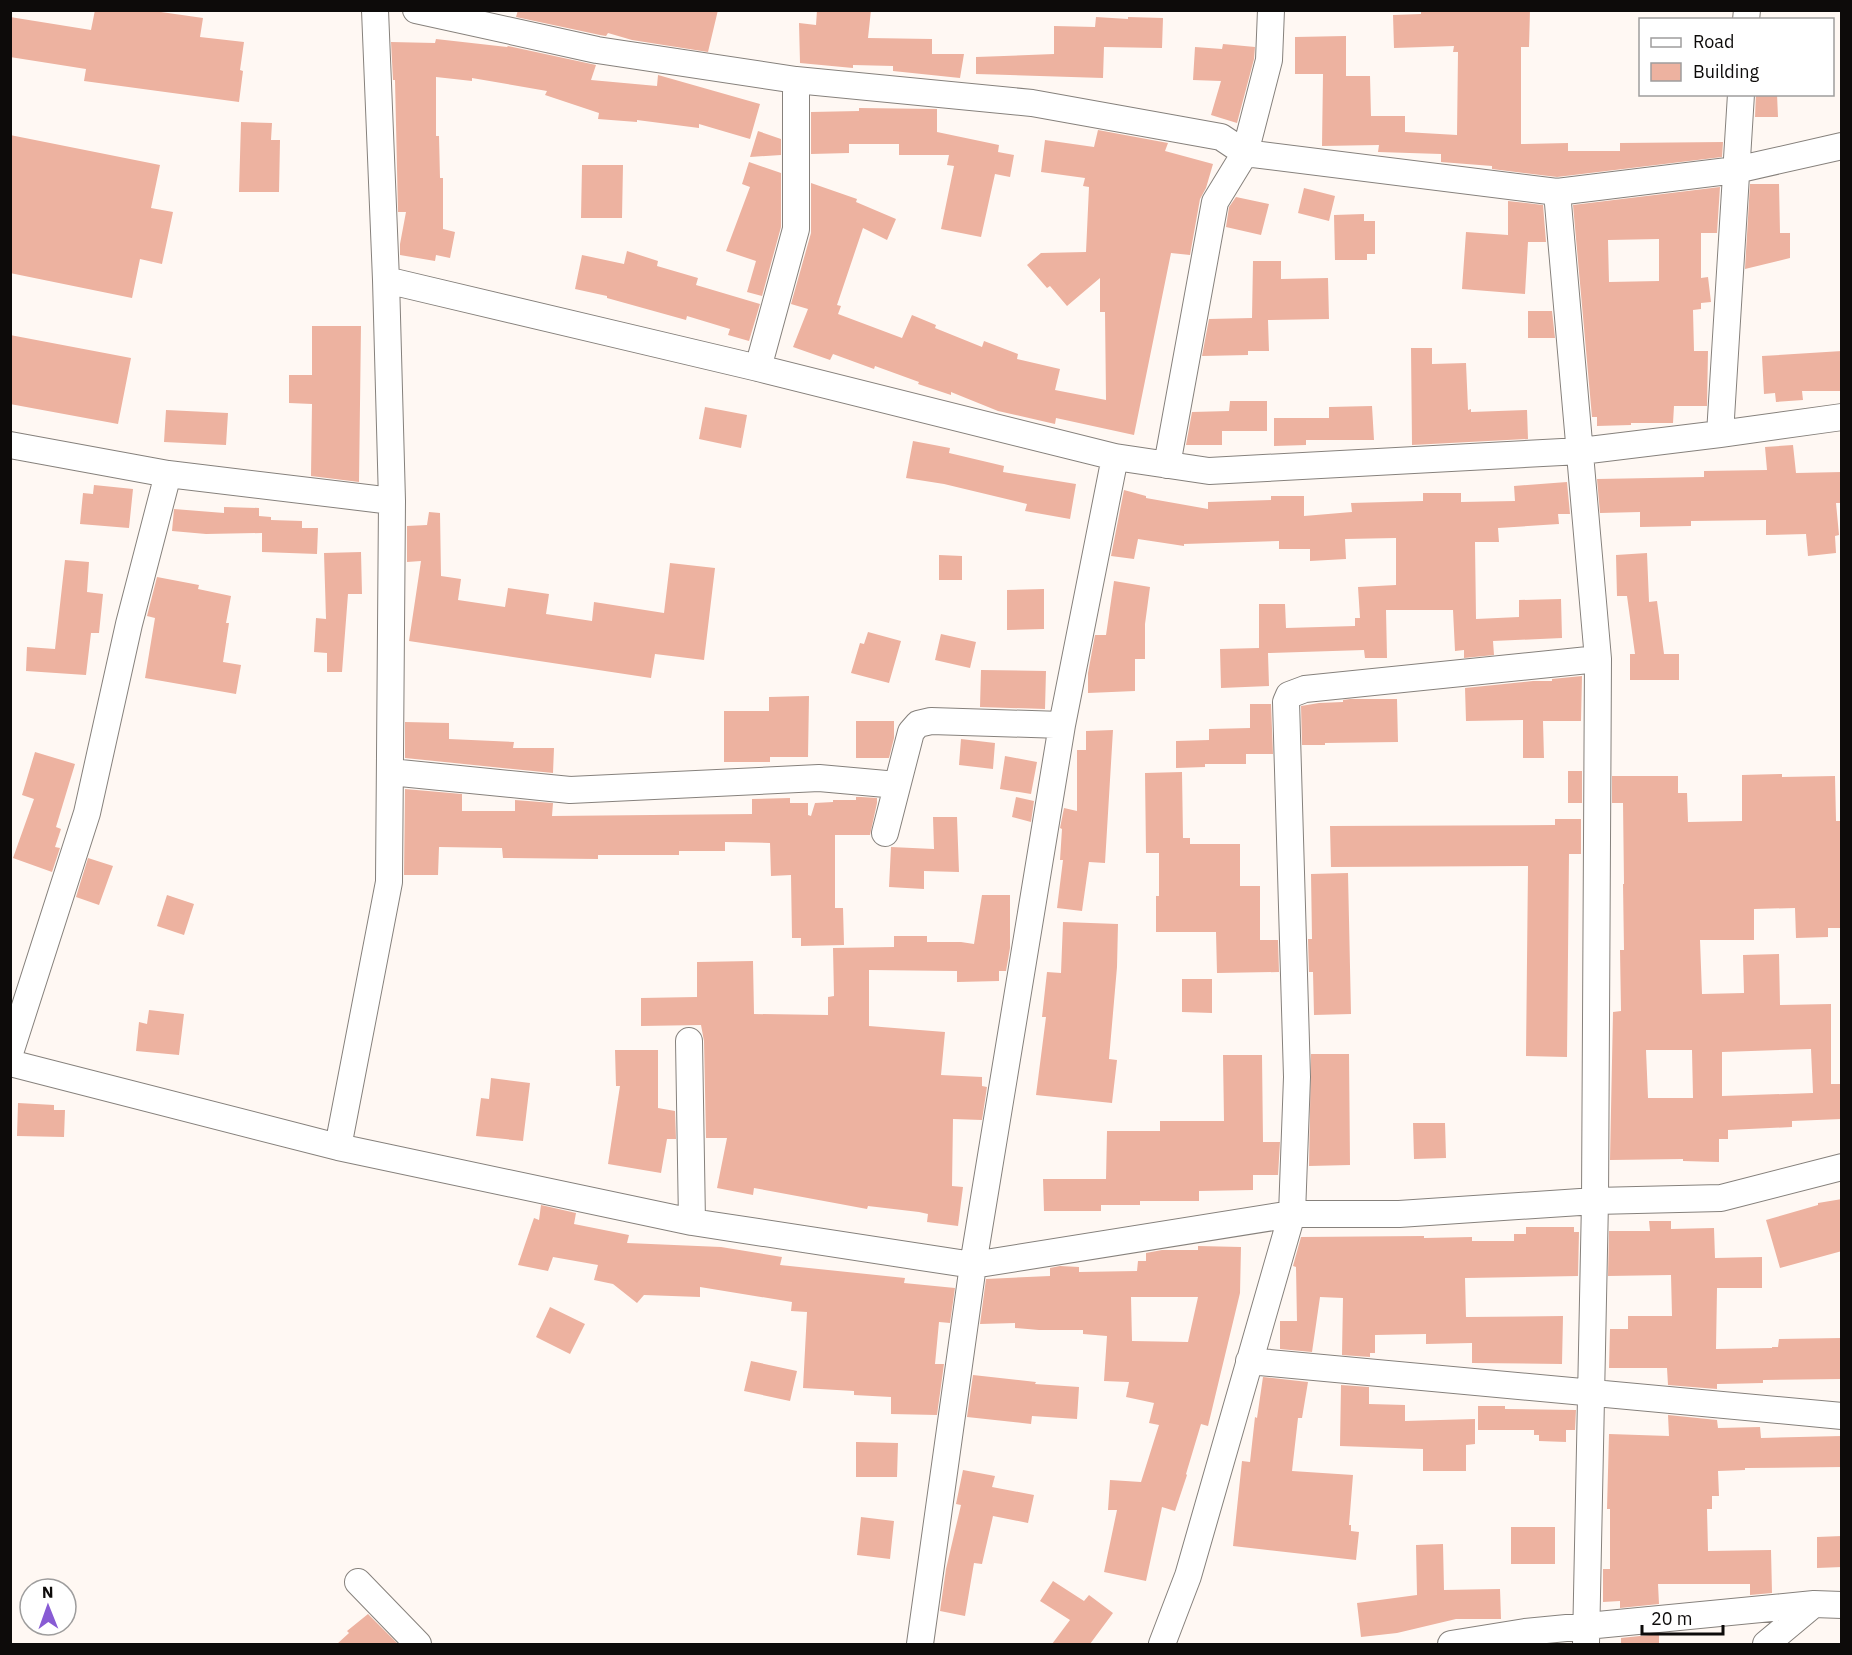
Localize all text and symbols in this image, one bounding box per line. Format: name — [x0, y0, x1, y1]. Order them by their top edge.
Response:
legend — [1639, 18, 1834, 96]
text: Road — [1693, 30, 1734, 53]
text: Building — [1693, 60, 1760, 83]
north arrow — [18, 1577, 78, 1637]
text: N — [42, 1582, 54, 1602]
scale bar — [1642, 1598, 1723, 1636]
text: 20 m — [1651, 1607, 1693, 1630]

